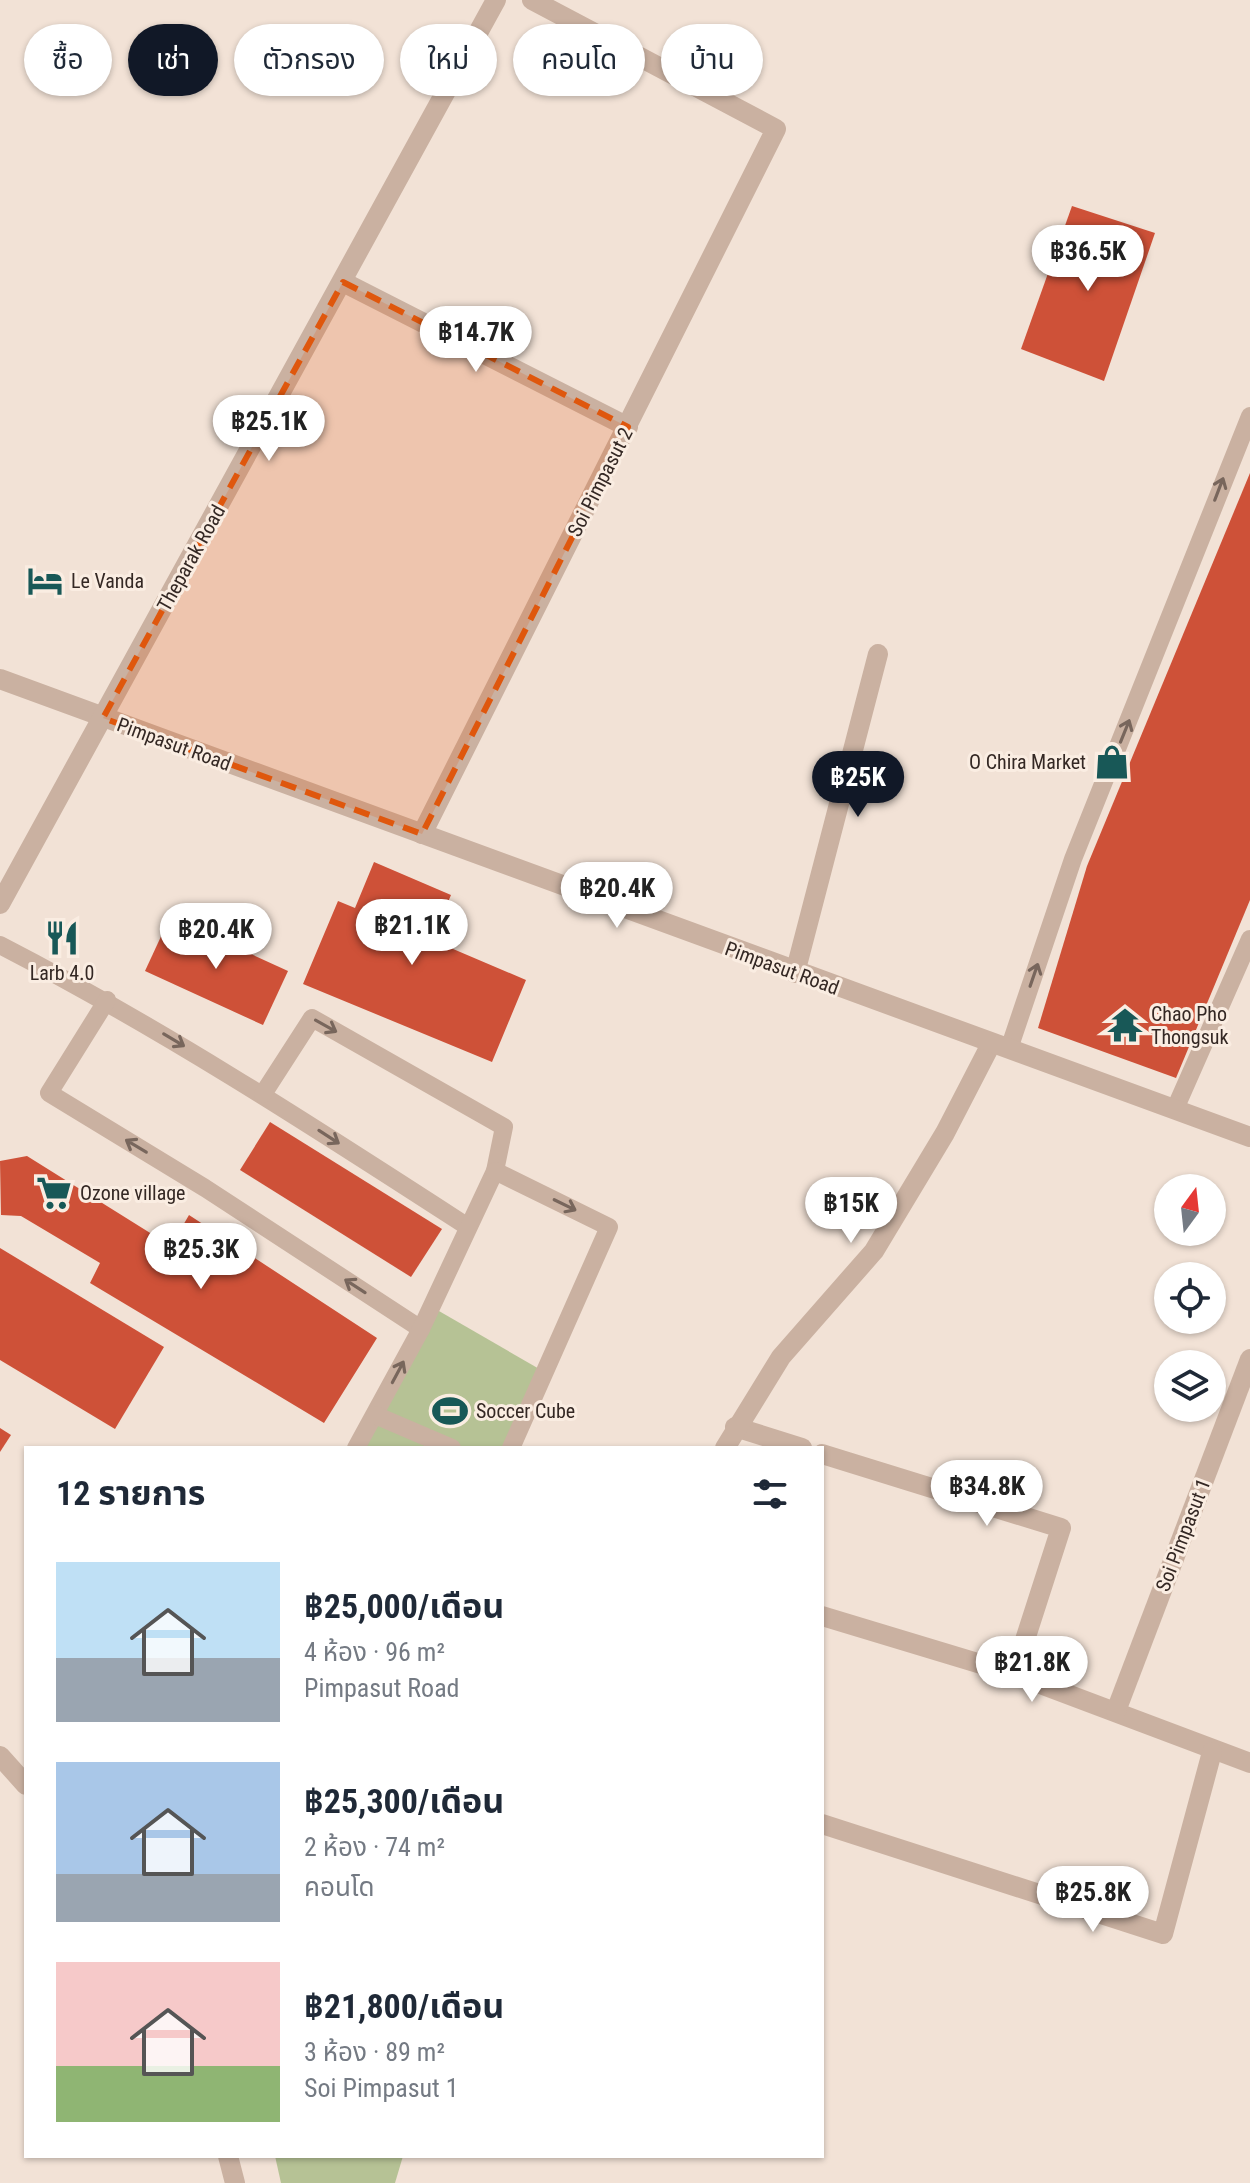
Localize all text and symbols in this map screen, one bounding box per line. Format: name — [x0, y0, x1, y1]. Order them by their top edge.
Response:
chip: ซื้อ — [24, 24, 112, 96]
chip: เช่า — [128, 24, 218, 96]
chip: ตัวกรอง — [234, 24, 384, 96]
chip: ใหม่ — [400, 24, 497, 96]
chip: คอนโด — [513, 24, 645, 96]
chip: บ้าน — [661, 24, 763, 96]
pin: ฿36.5K — [1023, 225, 1153, 293]
text: ฿36.5K — [1050, 236, 1126, 266]
pin: ฿14.7K — [411, 306, 541, 374]
text: ฿14.7K — [438, 317, 514, 347]
pin: ฿25.1K — [204, 395, 334, 463]
text: ฿25.1K — [231, 406, 307, 436]
street label: Soi Pimpasut 2 — [562, 423, 638, 540]
one-way arrow — [1213, 477, 1227, 502]
street label: Theparak Road — [152, 501, 230, 615]
hotel icon: Le Vanda — [26, 562, 64, 600]
place label: Le Vanda — [71, 569, 144, 593]
street label: Pimpasut Road — [114, 712, 234, 776]
one-way arrow — [1119, 720, 1134, 744]
shop icon: O Chira Market — [1093, 743, 1131, 781]
place label: O Chira Market — [969, 750, 1086, 774]
pin: ฿25K — [811, 751, 905, 819]
text: ฿25K — [830, 762, 886, 792]
pin: ฿20.4K — [552, 862, 682, 930]
text: ฿20.4K — [579, 873, 655, 903]
pin: ฿21.1K — [347, 899, 477, 967]
pin: ฿20.4K — [151, 903, 281, 971]
text: ฿21.1K — [374, 910, 450, 940]
text: ฿20.4K — [178, 914, 254, 944]
restaurant icon: Larb 4.0 — [43, 919, 81, 957]
street label: Pimpasut Road — [722, 936, 842, 1000]
place label: Larb 4.0 — [30, 961, 94, 985]
one-way arrow — [1028, 963, 1043, 988]
place label: Chao Pho Thongsuk — [1151, 1002, 1228, 1049]
temple icon: Chao Pho Thongsuk — [1106, 1006, 1144, 1044]
one-way arrow — [313, 1019, 337, 1034]
one-way arrow — [162, 1033, 185, 1049]
one-way arrow — [317, 1128, 339, 1145]
one-way arrow — [125, 1138, 148, 1154]
supermarket icon: Ozone village — [35, 1174, 73, 1212]
north arrow — [1154, 1174, 1226, 1246]
map controls — [1154, 1174, 1226, 1422]
pin: ฿15K — [804, 1177, 898, 1245]
place label: Ozone village — [80, 1181, 185, 1205]
text: ฿15K — [823, 1188, 879, 1218]
one-way arrow — [553, 1198, 577, 1214]
pin: ฿25.3K — [136, 1223, 266, 1291]
text: ฿25.3K — [163, 1234, 239, 1264]
button: locate — [1154, 1262, 1226, 1334]
one-way arrow — [345, 1278, 367, 1295]
button: layers — [1154, 1350, 1226, 1422]
one-way arrow — [390, 1360, 406, 1384]
sports icon: Soccer Cube — [431, 1392, 469, 1430]
place label: Soccer Cube — [476, 1399, 575, 1423]
pin: ฿34.8K — [922, 1460, 1052, 1528]
text: ฿34.8K — [949, 1471, 1025, 1501]
icon: filters — [748, 1472, 792, 1516]
text: 12 รายการ — [56, 1473, 205, 1513]
street label: Soi Pimpasut 1 — [1150, 1475, 1216, 1595]
text: ฿25,000/เดือน — [304, 1586, 504, 1626]
icon: home — [120, 1594, 216, 1690]
pin: ฿21.8K — [967, 1636, 1097, 1704]
text: 4 ห้อง · 96 m² — [304, 1637, 445, 1667]
text: ฿21.8K — [994, 1647, 1070, 1677]
text: Pimpasut Road — [304, 1673, 460, 1703]
text: ฿25,300/เดือน — [304, 1781, 504, 1821]
icon: home — [120, 1794, 216, 1890]
text: 2 ห้อง · 74 m² — [304, 1832, 445, 1862]
pin: ฿25.8K — [1028, 1866, 1158, 1934]
text: คอนโด — [304, 1872, 375, 1902]
text: ฿25.8K — [1055, 1877, 1131, 1907]
text: ฿21,800/เดือน — [304, 1986, 504, 2026]
icon: home — [120, 1994, 216, 2090]
text: 3 ห้อง · 89 m² — [304, 2037, 445, 2067]
text: Soi Pimpasut 1 — [304, 2073, 459, 2103]

